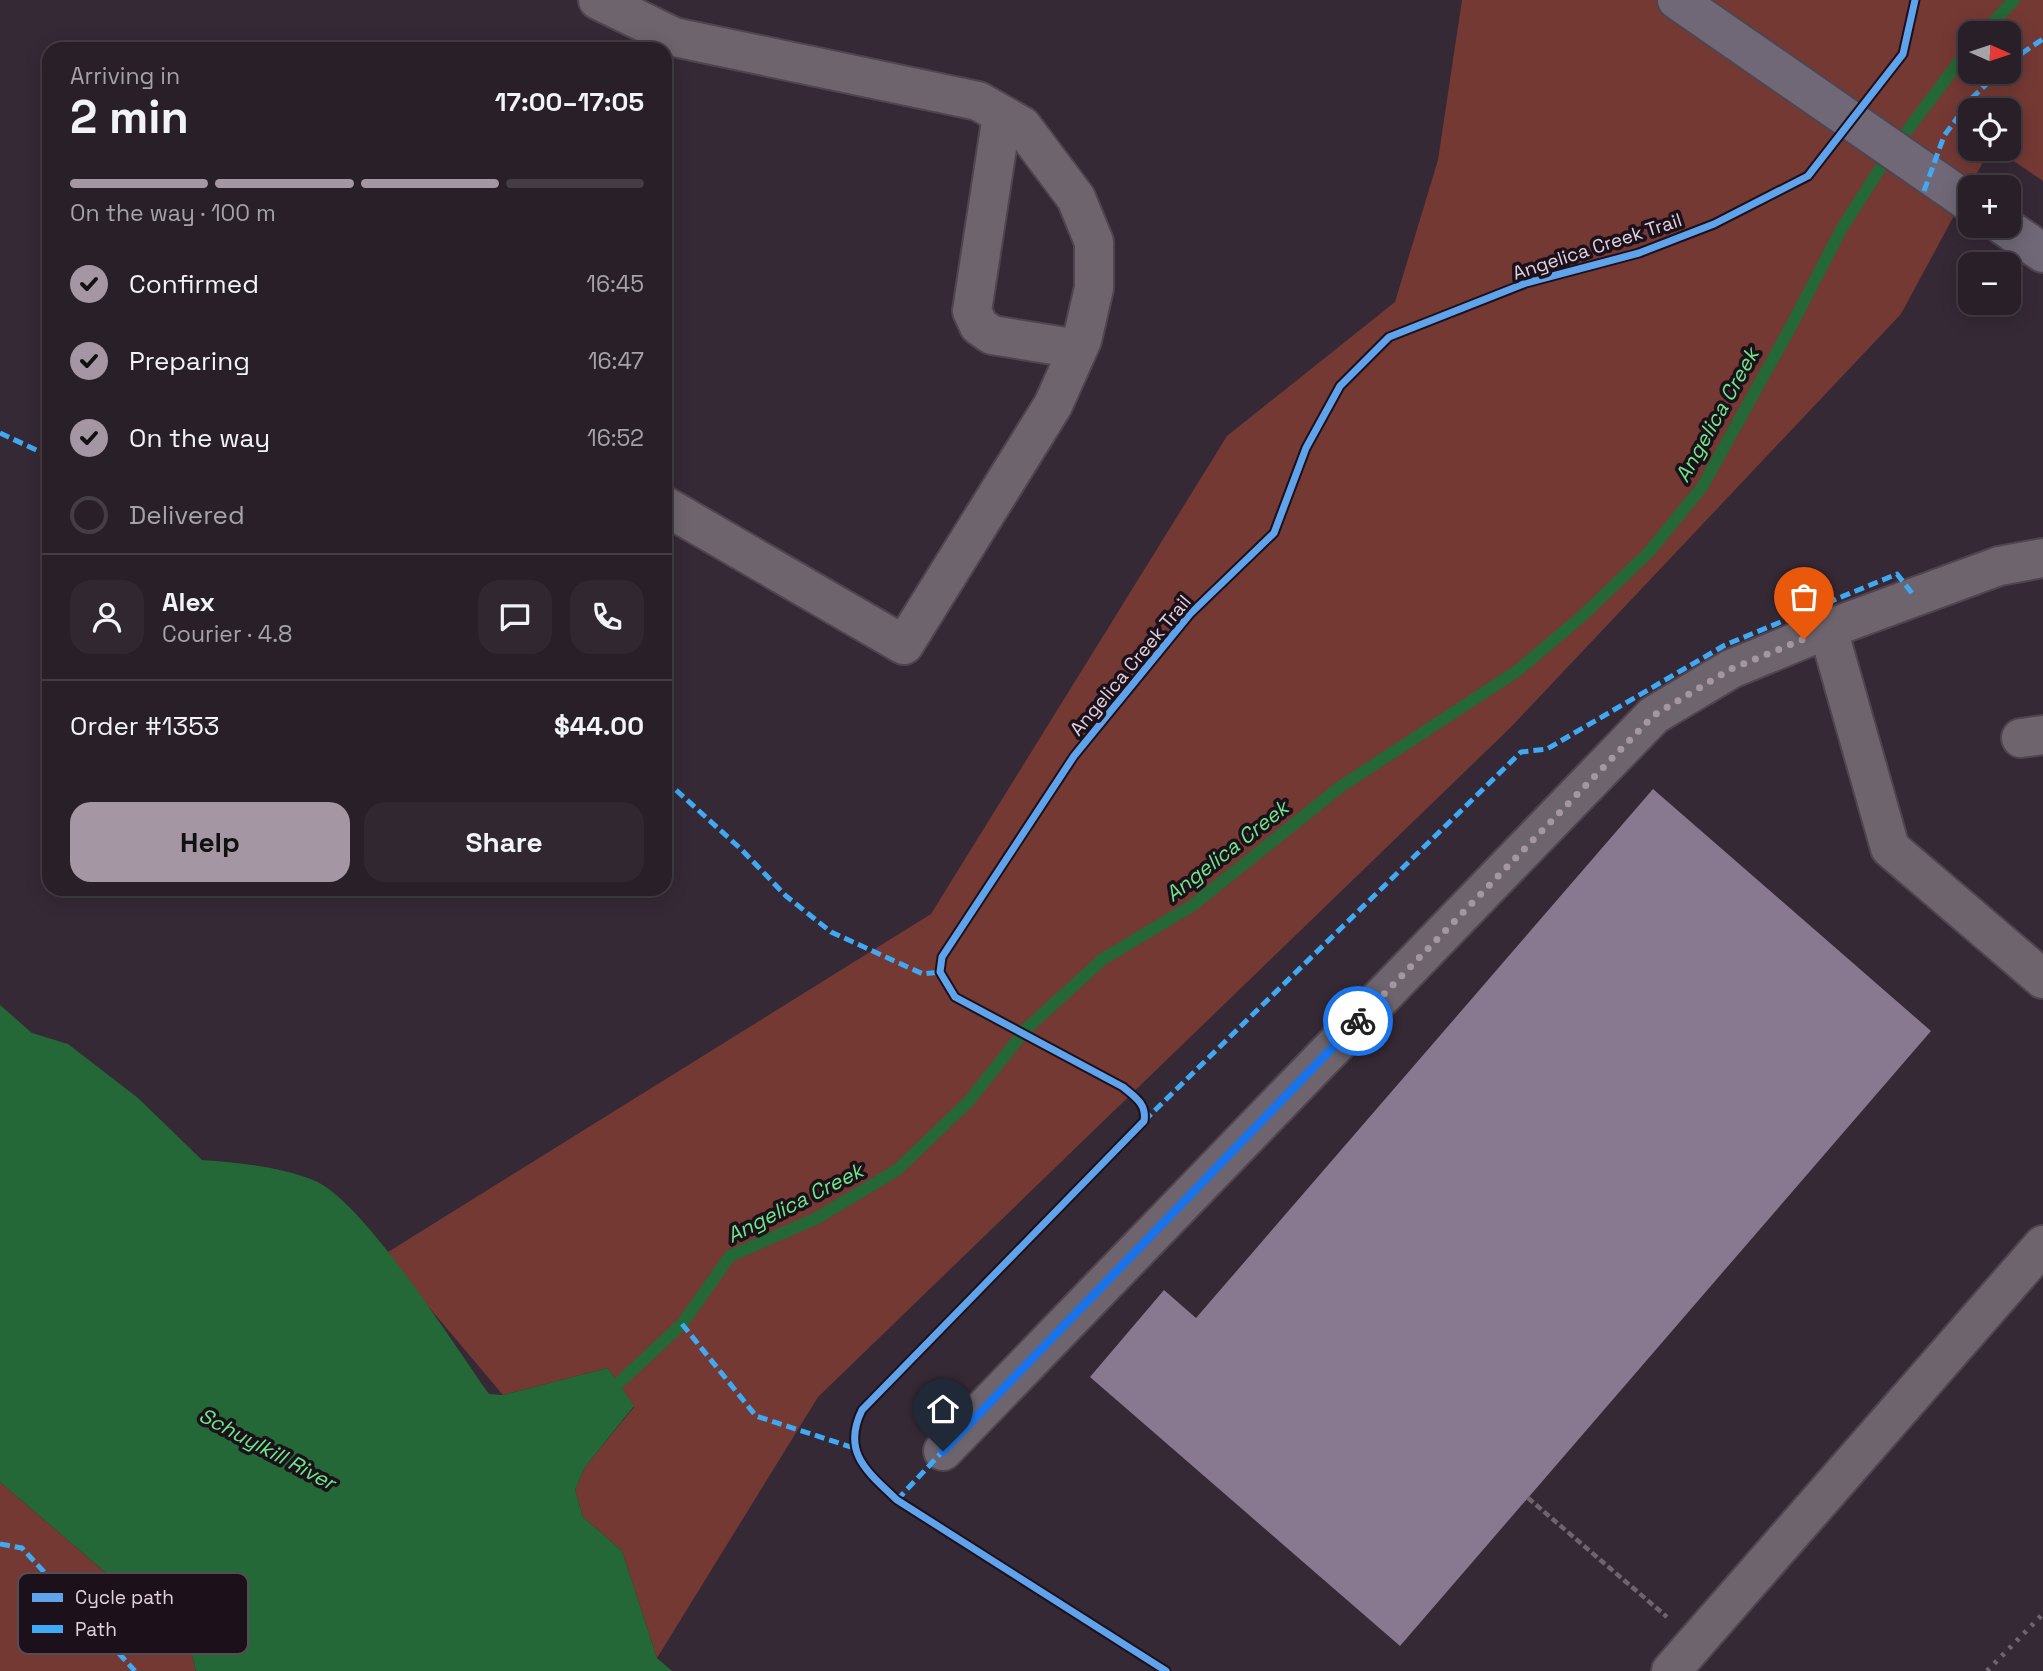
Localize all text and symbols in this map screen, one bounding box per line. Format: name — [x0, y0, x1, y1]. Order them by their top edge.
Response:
north arrow — [1958, 21, 2021, 84]
map controls — [1958, 21, 2021, 315]
text: Arriving in — [70, 61, 180, 91]
text: 17:00–17:05 — [495, 85, 644, 119]
text: 2 min — [70, 88, 189, 146]
button: locate — [1958, 98, 2021, 161]
button: + — [1958, 175, 2021, 238]
text: On the way · 100 m — [70, 198, 276, 228]
street label: Angelica Creek Trail — [1509, 207, 1685, 286]
button: − — [1958, 252, 2021, 315]
icon: check — [70, 265, 108, 303]
text: Confirmed — [129, 267, 259, 301]
text: 16:45 — [586, 269, 644, 299]
water label: Angelica Creek — [1669, 340, 1766, 487]
icon: check — [70, 342, 108, 380]
text: Preparing — [129, 344, 250, 378]
text: 16:47 — [588, 346, 644, 376]
icon: check — [70, 419, 108, 457]
text: On the way — [129, 421, 270, 455]
text: 16:52 — [587, 423, 644, 453]
text: Delivered — [129, 498, 245, 532]
pin — [1774, 567, 1834, 639]
icon: bag — [1785, 578, 1823, 616]
button: person — [70, 580, 144, 654]
button: chat — [478, 580, 552, 654]
button: phone — [570, 580, 644, 654]
text: Alex — [162, 585, 215, 619]
street label: Angelica Creek Trail — [1064, 590, 1197, 741]
text: Courier · 4.8 — [162, 619, 292, 649]
text: Order #1353 — [70, 709, 220, 743]
text: $44.00 — [554, 709, 644, 743]
water label: Angelica Creek — [1159, 792, 1296, 907]
button: Help — [70, 802, 350, 882]
button: Share — [364, 802, 644, 882]
courier — [1323, 986, 1393, 1056]
icon: bike — [1339, 1002, 1377, 1040]
water label: Angelica Creek — [722, 1155, 870, 1249]
pin — [913, 1379, 973, 1451]
icon: home — [924, 1390, 962, 1428]
water label: Schuylkill River — [194, 1401, 342, 1497]
legend — [18, 1573, 248, 1654]
text: Cycle path — [75, 1585, 174, 1610]
text: Path — [75, 1617, 117, 1642]

